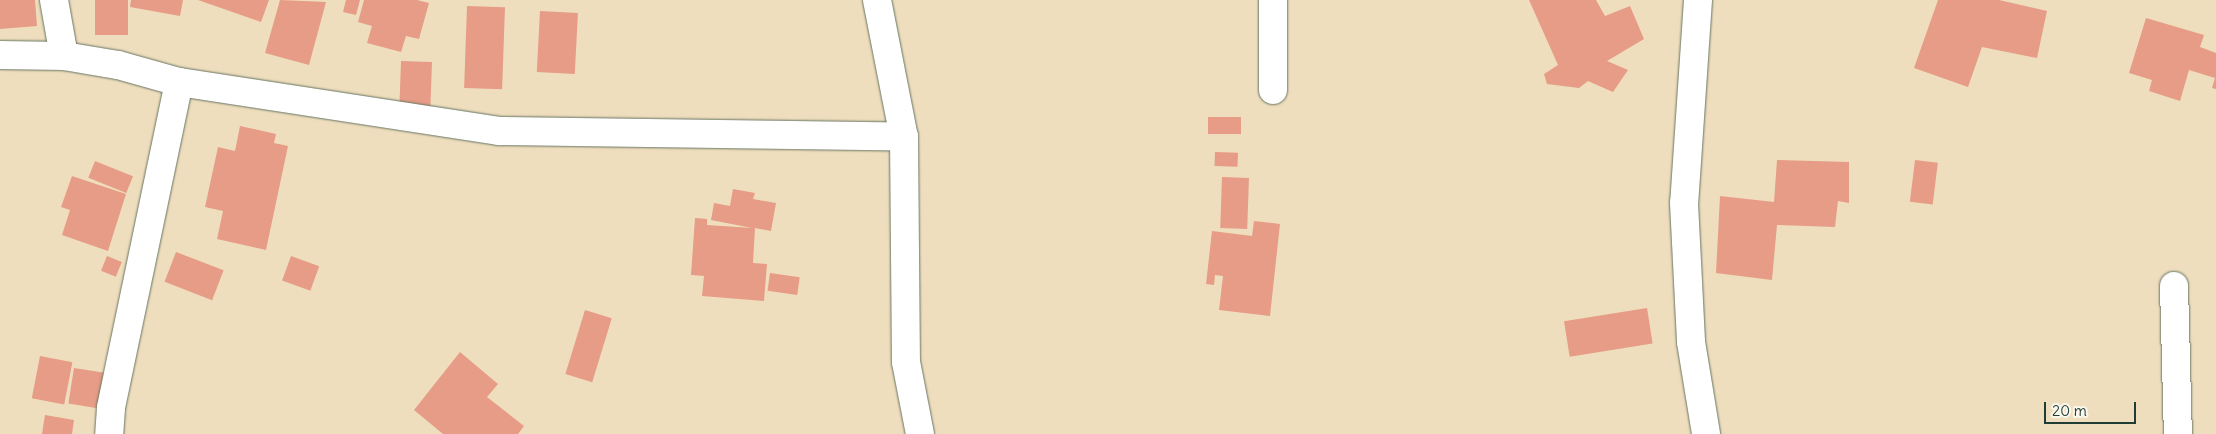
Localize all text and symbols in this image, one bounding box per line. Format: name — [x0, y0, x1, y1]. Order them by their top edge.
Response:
scale bar — [2046, 392, 2138, 424]
text: 20 m — [2052, 401, 2087, 420]

